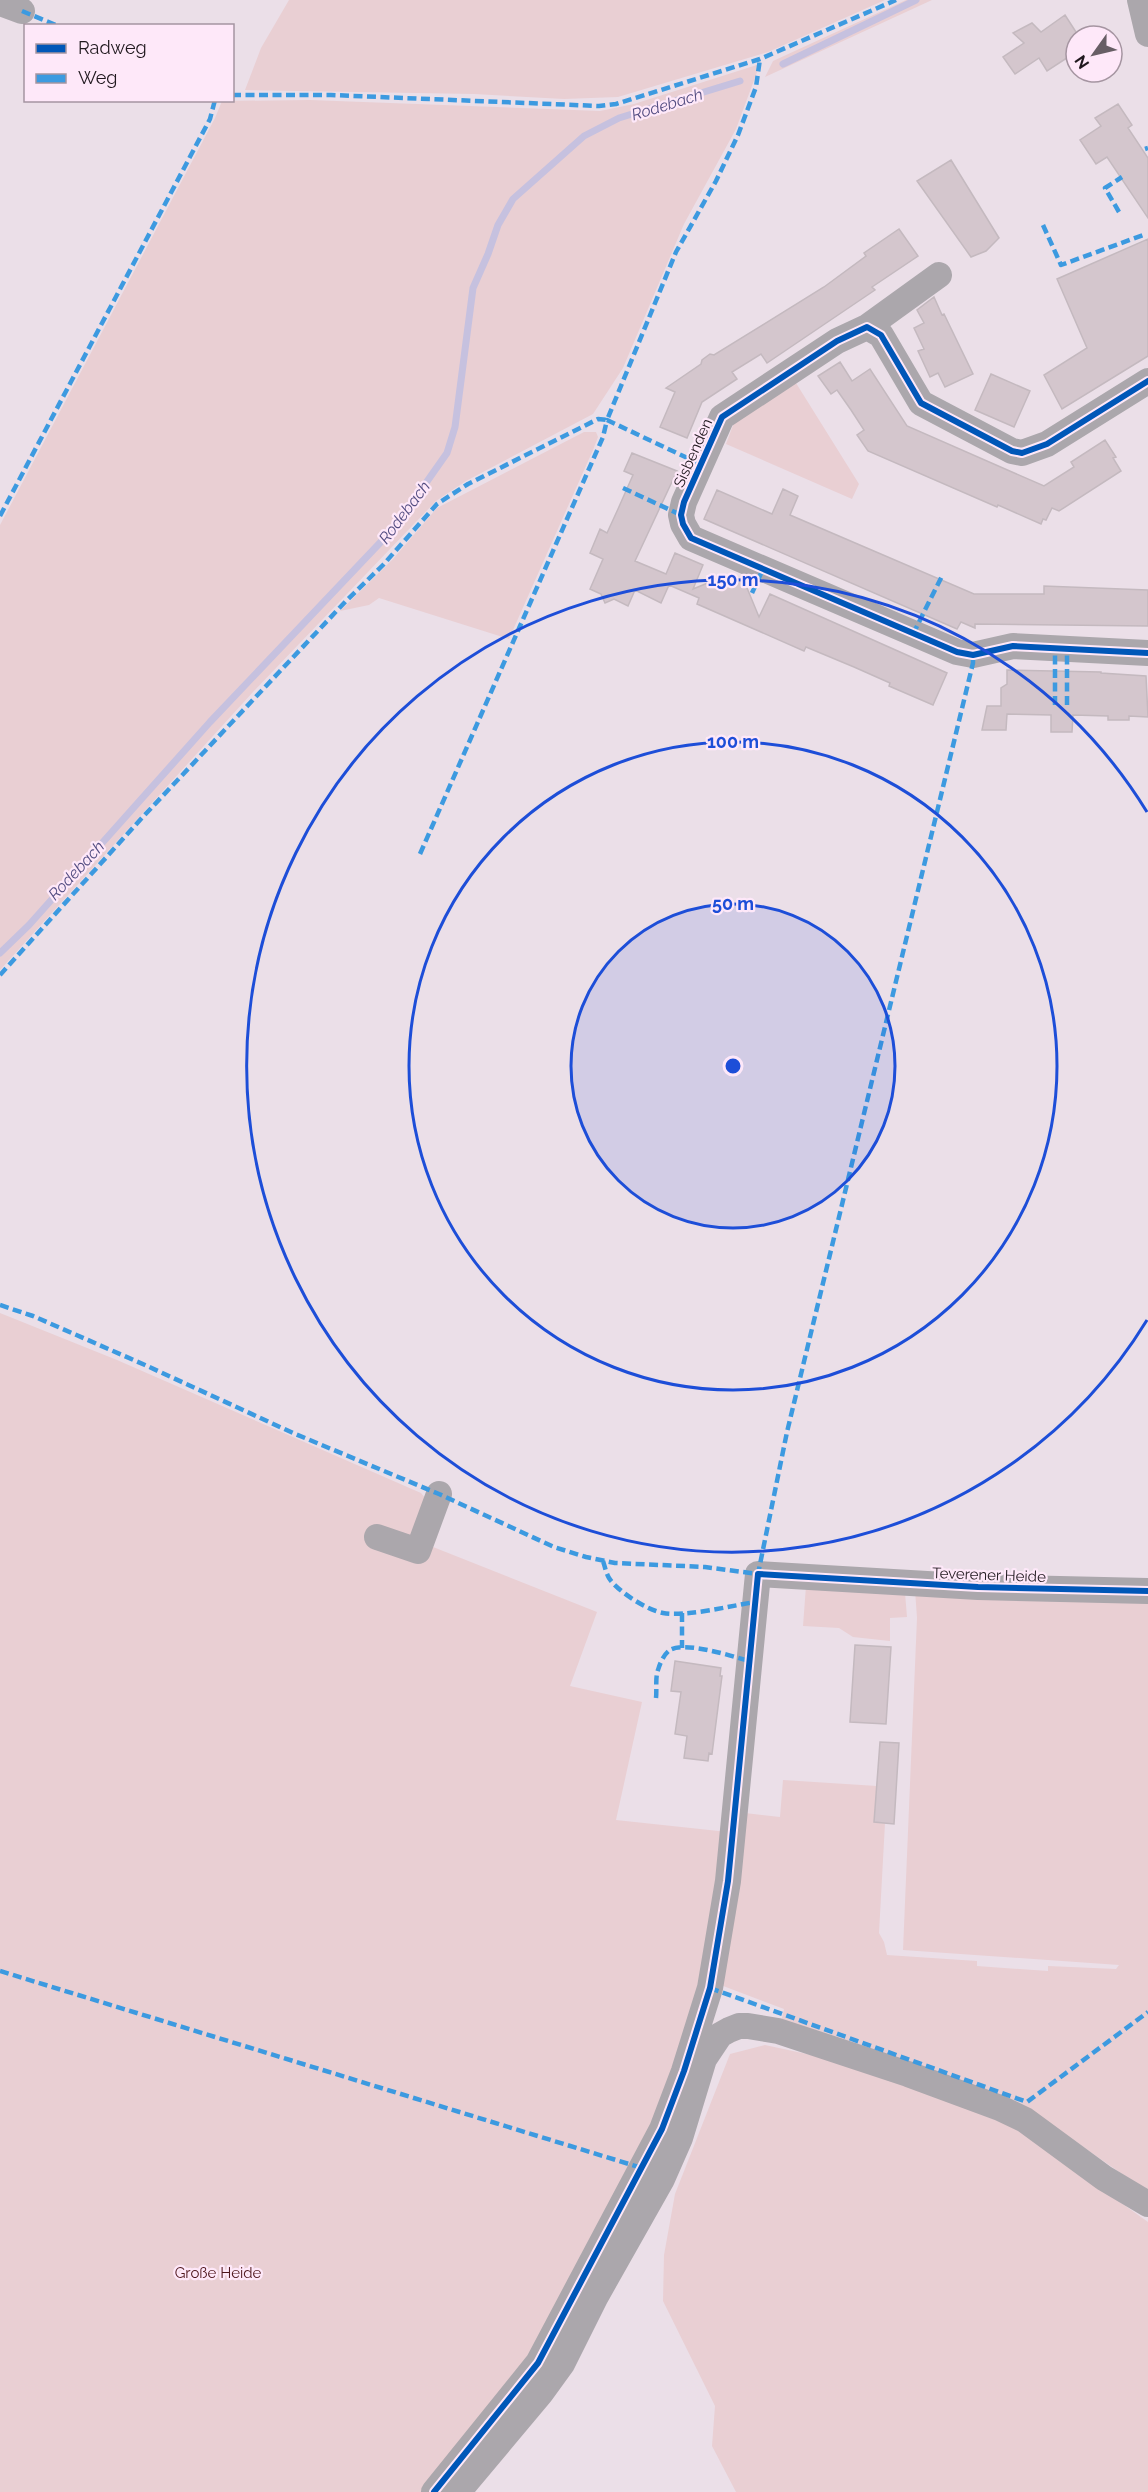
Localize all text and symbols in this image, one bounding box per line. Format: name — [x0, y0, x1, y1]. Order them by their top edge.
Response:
legend — [24, 24, 234, 102]
north arrow — [1064, 24, 1124, 84]
text: Radweg — [78, 37, 147, 58]
text: N — [1071, 52, 1093, 72]
text: Weg — [78, 67, 117, 88]
water label: Rodebach — [629, 85, 705, 124]
street label: Sisbenden — [670, 416, 716, 490]
water label: Rodebach — [375, 477, 434, 547]
text: 150 m — [708, 569, 759, 590]
text: 100 m — [707, 731, 759, 752]
water label: Rodebach — [44, 837, 108, 904]
text: 50 m — [712, 893, 754, 914]
centre of rings — [723, 1056, 743, 1076]
street label: Teverener Heide — [932, 1564, 1046, 1586]
park label: Große Heide — [175, 2264, 262, 2282]

